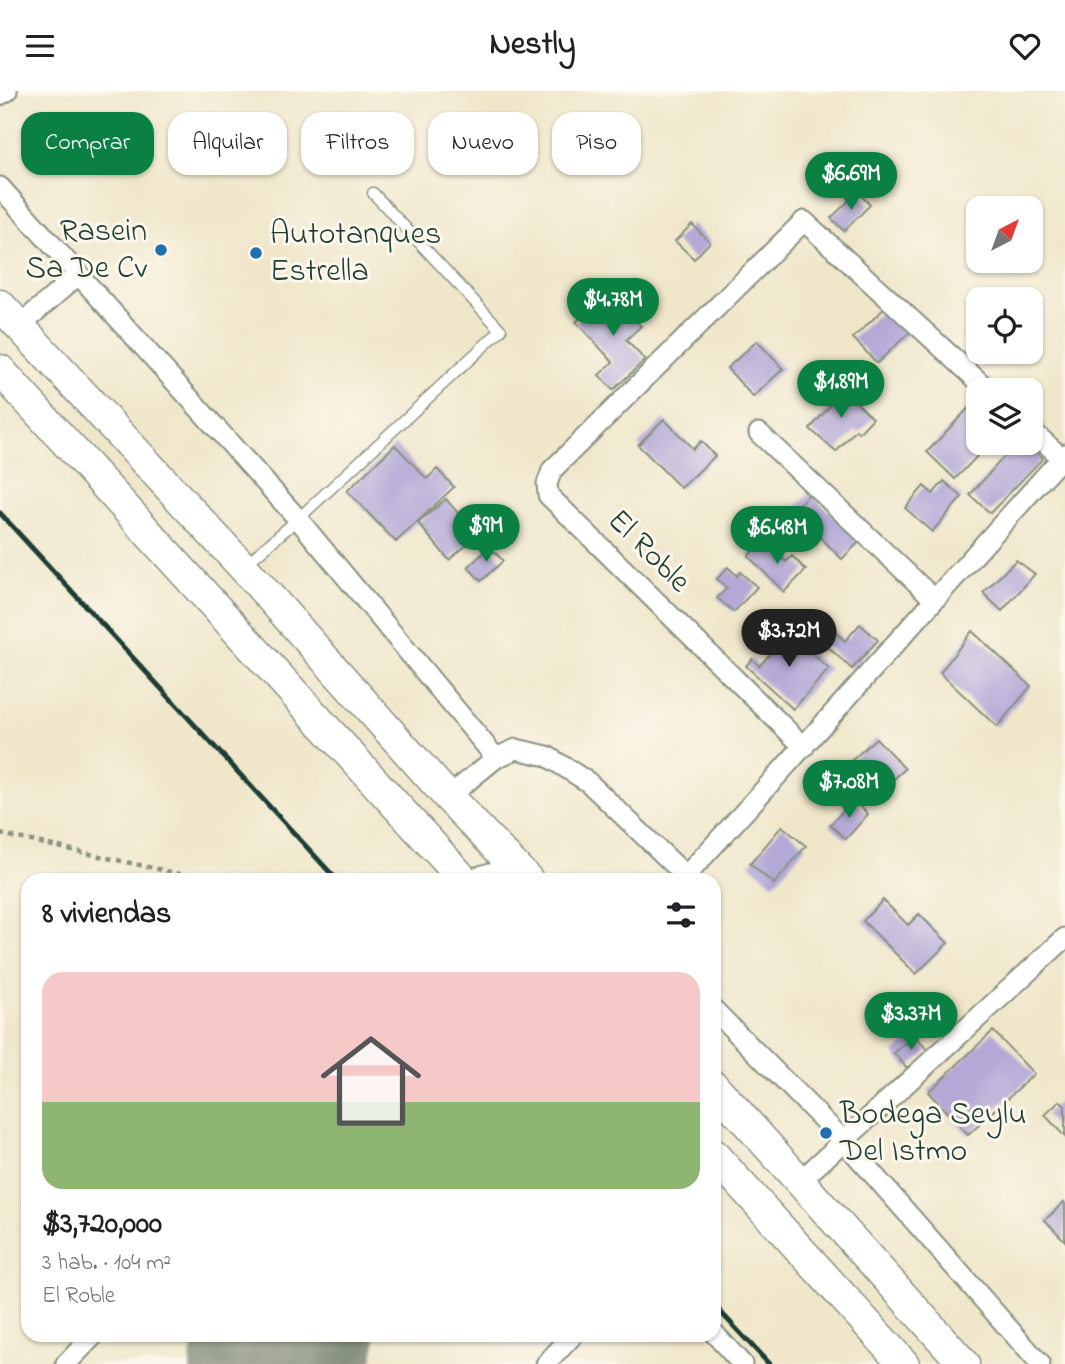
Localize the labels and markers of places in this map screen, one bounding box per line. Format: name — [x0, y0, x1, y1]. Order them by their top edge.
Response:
pin: $6.69M — [794, 152, 908, 212]
place label: Rasein Sa De Cv — [25, 209, 148, 293]
place label: Autotanques Estrella — [270, 212, 441, 296]
marker: Rasein Sa De Cv — [153, 242, 169, 258]
marker: Autotanques Estrella — [248, 245, 264, 261]
pin: $4.78M — [556, 279, 670, 338]
pin: $1.89M — [784, 361, 898, 420]
pin: $9M — [452, 505, 520, 564]
pin: $6.48M — [720, 507, 834, 566]
pin: $3.72M — [732, 609, 846, 669]
pin: $7.08M — [792, 761, 906, 820]
pin: $3.37M — [854, 993, 968, 1052]
place label: Bodega Seylu Del Istmo — [839, 1092, 1026, 1176]
marker: Bodega Seylu Del Istmo — [818, 1125, 834, 1141]

